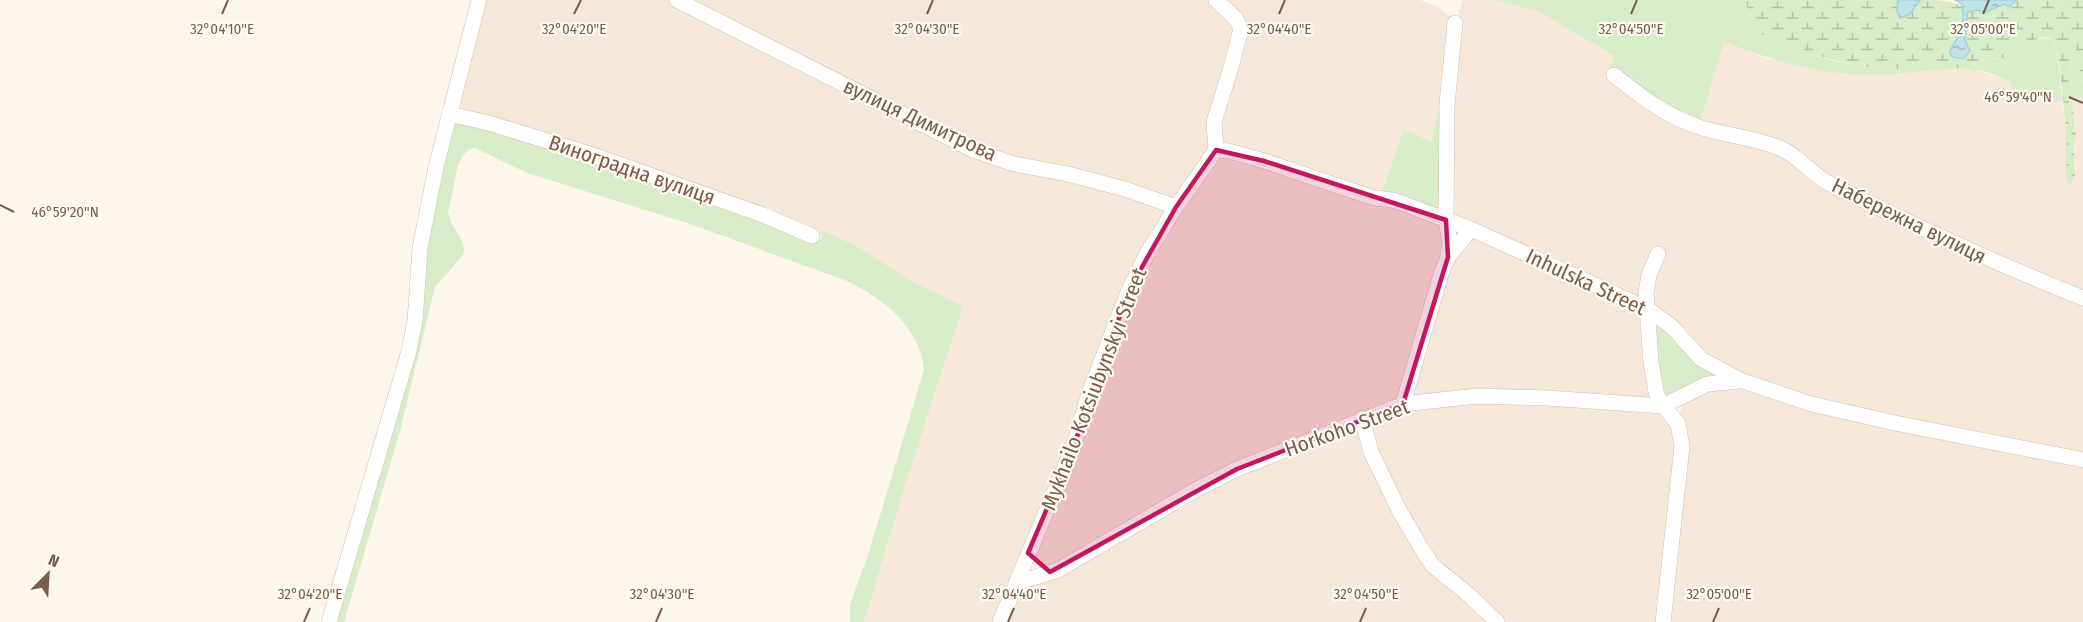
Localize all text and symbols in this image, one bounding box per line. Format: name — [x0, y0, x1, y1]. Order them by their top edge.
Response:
text: 32°04'10"E — [190, 20, 254, 38]
text: 32°04'20"E — [542, 20, 606, 38]
text: 32°04'30"E — [895, 20, 959, 38]
text: 32°04'40"E — [1247, 20, 1311, 38]
text: 32°04'50"E — [1599, 20, 1663, 38]
text: 32°05'00"E — [1950, 20, 2016, 38]
street label: вулиця Димитрова — [839, 73, 1001, 167]
text: 46°59'40"N — [1984, 88, 2052, 106]
street label: Виноградна вулиця — [545, 129, 719, 211]
street label: Набережна вулиця — [1828, 172, 1990, 270]
text: 46°59'20"N — [31, 203, 99, 221]
street label: Inhulska Street — [1522, 243, 1650, 321]
street label: Mykhailo Kotsiubynskyi Street — [1036, 264, 1152, 514]
street label: Horkoho Street — [1281, 393, 1413, 463]
north arrow — [18, 544, 78, 604]
text: N — [46, 550, 62, 571]
text: 32°04'20"E — [278, 585, 342, 603]
text: 32°04'30"E — [630, 585, 694, 603]
text: 32°04'40"E — [982, 585, 1046, 603]
text: 32°04'50"E — [1334, 585, 1398, 603]
text: 32°05'00"E — [1686, 585, 1752, 603]

